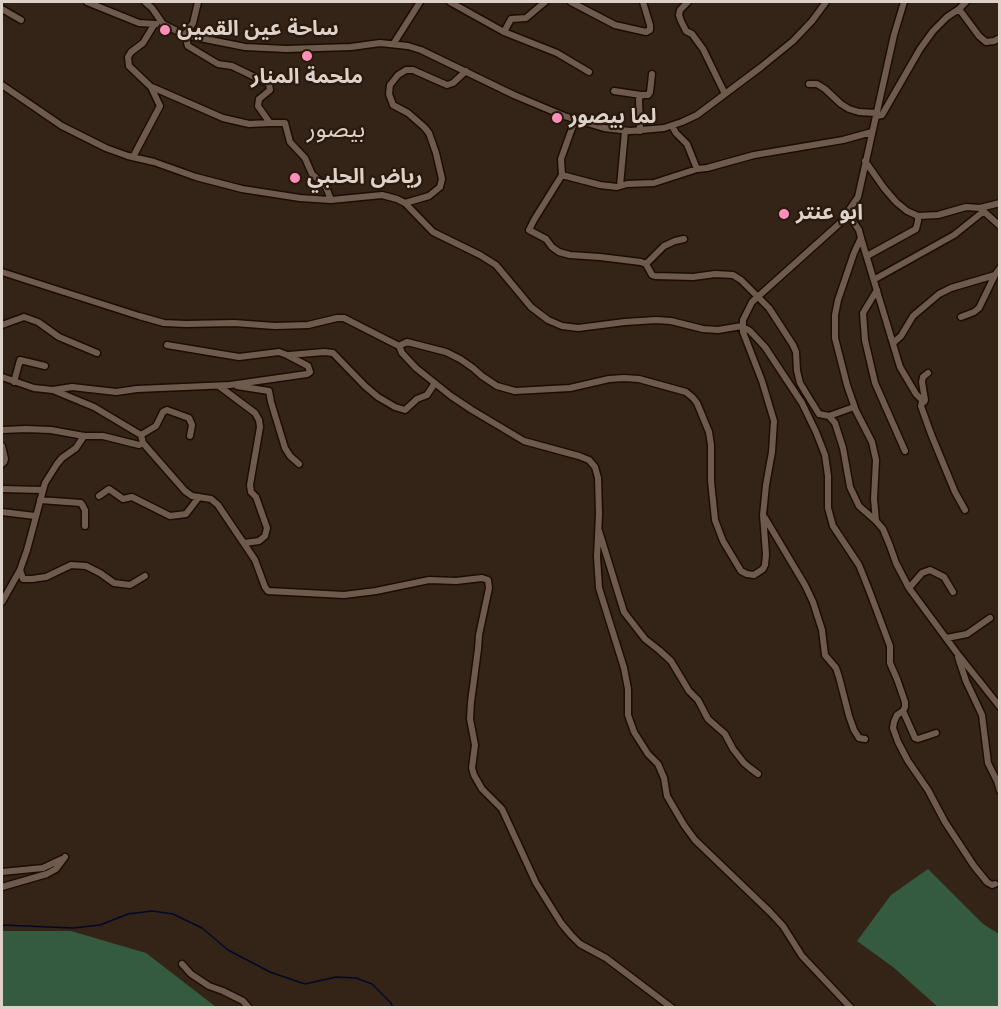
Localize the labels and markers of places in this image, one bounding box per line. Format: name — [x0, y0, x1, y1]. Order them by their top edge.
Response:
place label: ساحة عين القمين — [177, 17, 339, 43]
marker: ساحة عين القمين — [158, 23, 172, 37]
marker: ملحمة المنار — [300, 49, 314, 63]
place label: ملحمة المنار — [251, 65, 363, 91]
place label: لما بيصور — [569, 105, 657, 131]
marker: لما بيصور — [550, 111, 564, 125]
place label: رياض الحلبي — [307, 165, 422, 191]
marker: رياض الحلبي — [288, 171, 302, 185]
place label: ابو عنتر — [796, 201, 863, 227]
marker: ابو عنتر — [777, 207, 791, 221]

